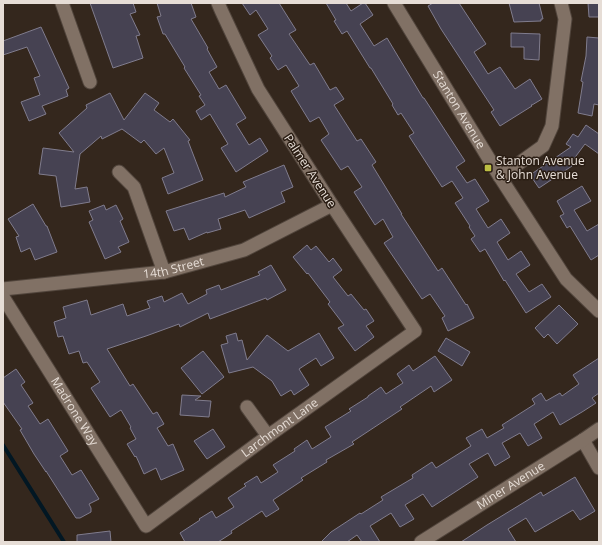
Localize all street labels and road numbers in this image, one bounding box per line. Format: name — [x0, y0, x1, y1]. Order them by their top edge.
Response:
street label: Stanton Avenue — [429, 67, 490, 152]
street label: Palmer Avenue — [280, 131, 341, 211]
street label: 14th Street — [142, 252, 206, 282]
street label: Madrone Way — [47, 374, 103, 450]
street label: Larchmont Lane — [238, 394, 322, 461]
street label: Miner Avenue — [473, 457, 548, 513]

